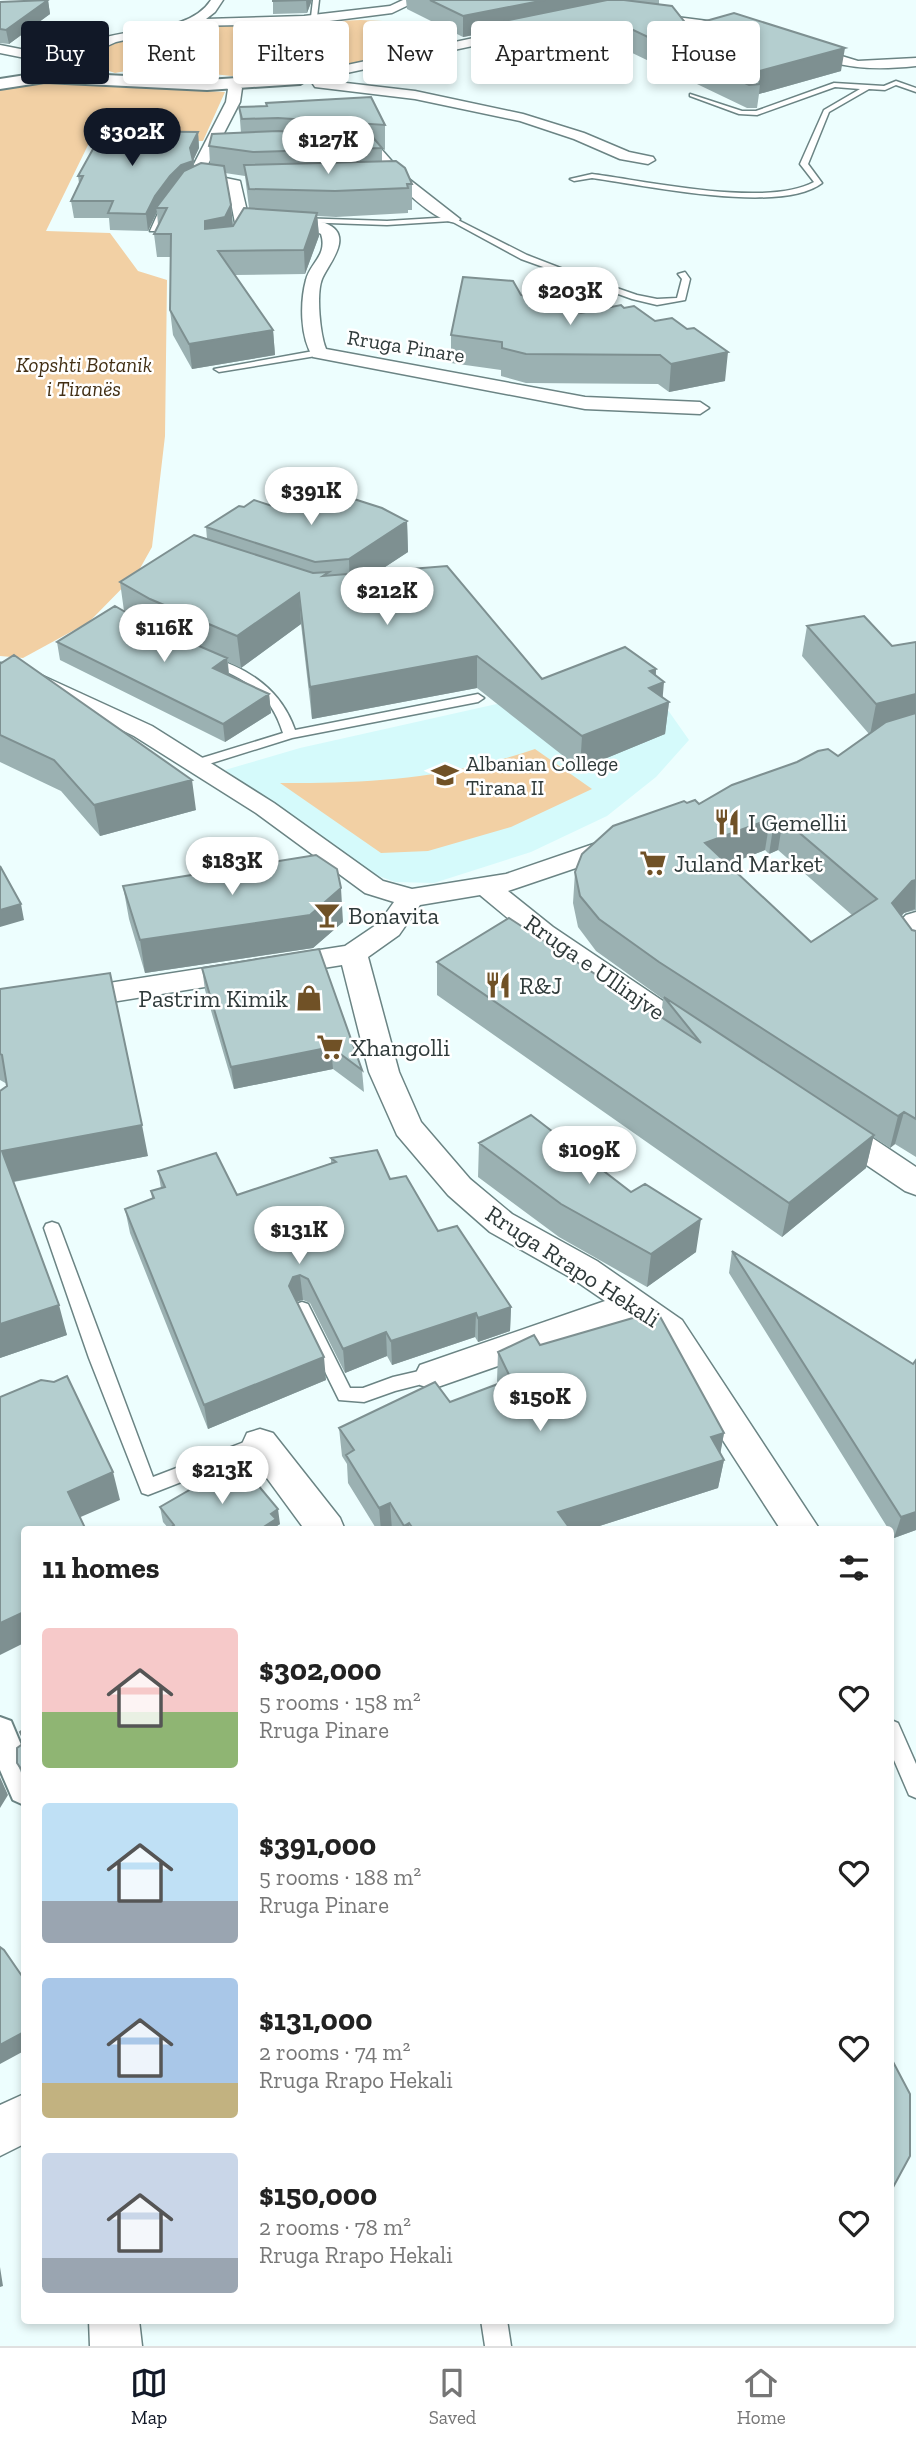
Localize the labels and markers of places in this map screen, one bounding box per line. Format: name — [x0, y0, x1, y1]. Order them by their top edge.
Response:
pin: $302K — [83, 108, 181, 168]
pin: $127K — [279, 116, 377, 176]
pin: $203K — [521, 268, 619, 327]
pin: $391K — [262, 468, 360, 527]
pin: $212K — [338, 568, 436, 627]
pin: $116K — [115, 604, 213, 664]
place label: Albanian College Tirana II — [466, 751, 618, 800]
school or university icon: Albanian College Tirana II — [430, 760, 460, 790]
restaurant icon: I Gemellii — [712, 807, 742, 837]
place label: I Gemellii — [748, 808, 848, 837]
pin: $183K — [183, 838, 281, 897]
supermarket icon: Juland Market — [638, 848, 668, 878]
place label: Juland Market — [674, 849, 823, 878]
bar icon: Bonavita — [312, 900, 342, 930]
place label: Bonavita — [348, 901, 439, 930]
restaurant icon: R&J — [483, 970, 513, 1000]
place label: R&J — [519, 971, 562, 1000]
shop icon: Pastrim Kimik — [294, 983, 324, 1013]
place label: Pastrim Kimik — [138, 984, 289, 1013]
supermarket icon: Xhangolli — [315, 1032, 345, 1062]
place label: Xhangolli — [351, 1033, 450, 1062]
pin: $109K — [540, 1126, 638, 1186]
pin: $131K — [250, 1206, 348, 1266]
pin: $150K — [491, 1374, 589, 1433]
pin: $213K — [173, 1446, 271, 1506]

